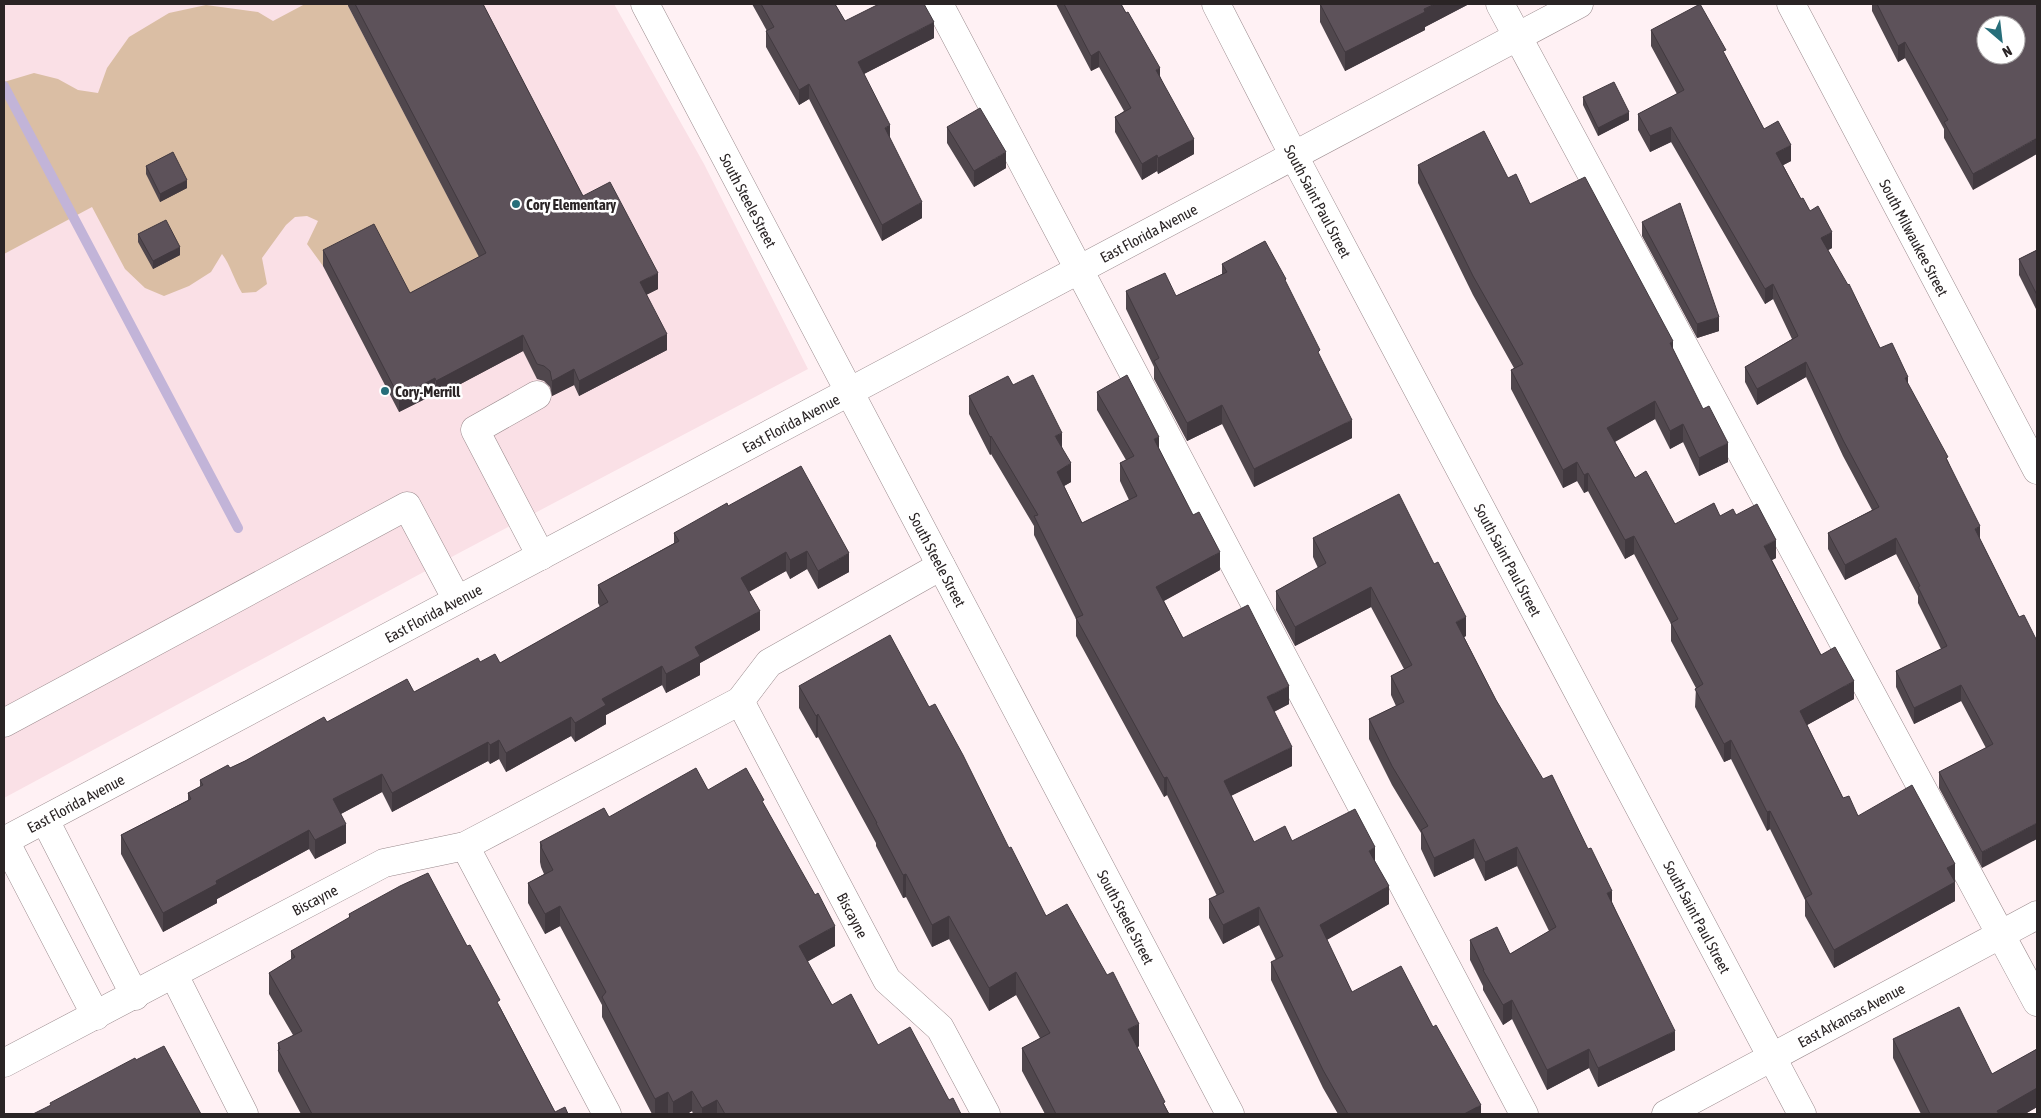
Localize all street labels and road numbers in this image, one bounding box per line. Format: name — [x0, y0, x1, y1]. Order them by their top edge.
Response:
street label: South Saint Paul Street — [1281, 142, 1355, 260]
street label: South Steele Street — [717, 150, 780, 250]
street label: South Milwaukee Street — [1876, 176, 1952, 299]
street label: East Florida Avenue — [1097, 200, 1200, 266]
street label: East Florida Avenue — [739, 390, 842, 456]
street label: South Saint Paul Street — [1471, 501, 1545, 619]
street label: South Steele Street — [906, 510, 970, 610]
street label: East Florida Avenue — [382, 580, 485, 646]
street label: East Florida Avenue — [24, 770, 127, 836]
street label: South Saint Paul Street — [1661, 858, 1734, 976]
street label: South Steele Street — [1094, 867, 1158, 967]
street label: Biscayne — [289, 881, 340, 918]
street label: Biscayne — [834, 890, 872, 941]
street label: East Arkansas Avenue — [1795, 979, 1908, 1050]

